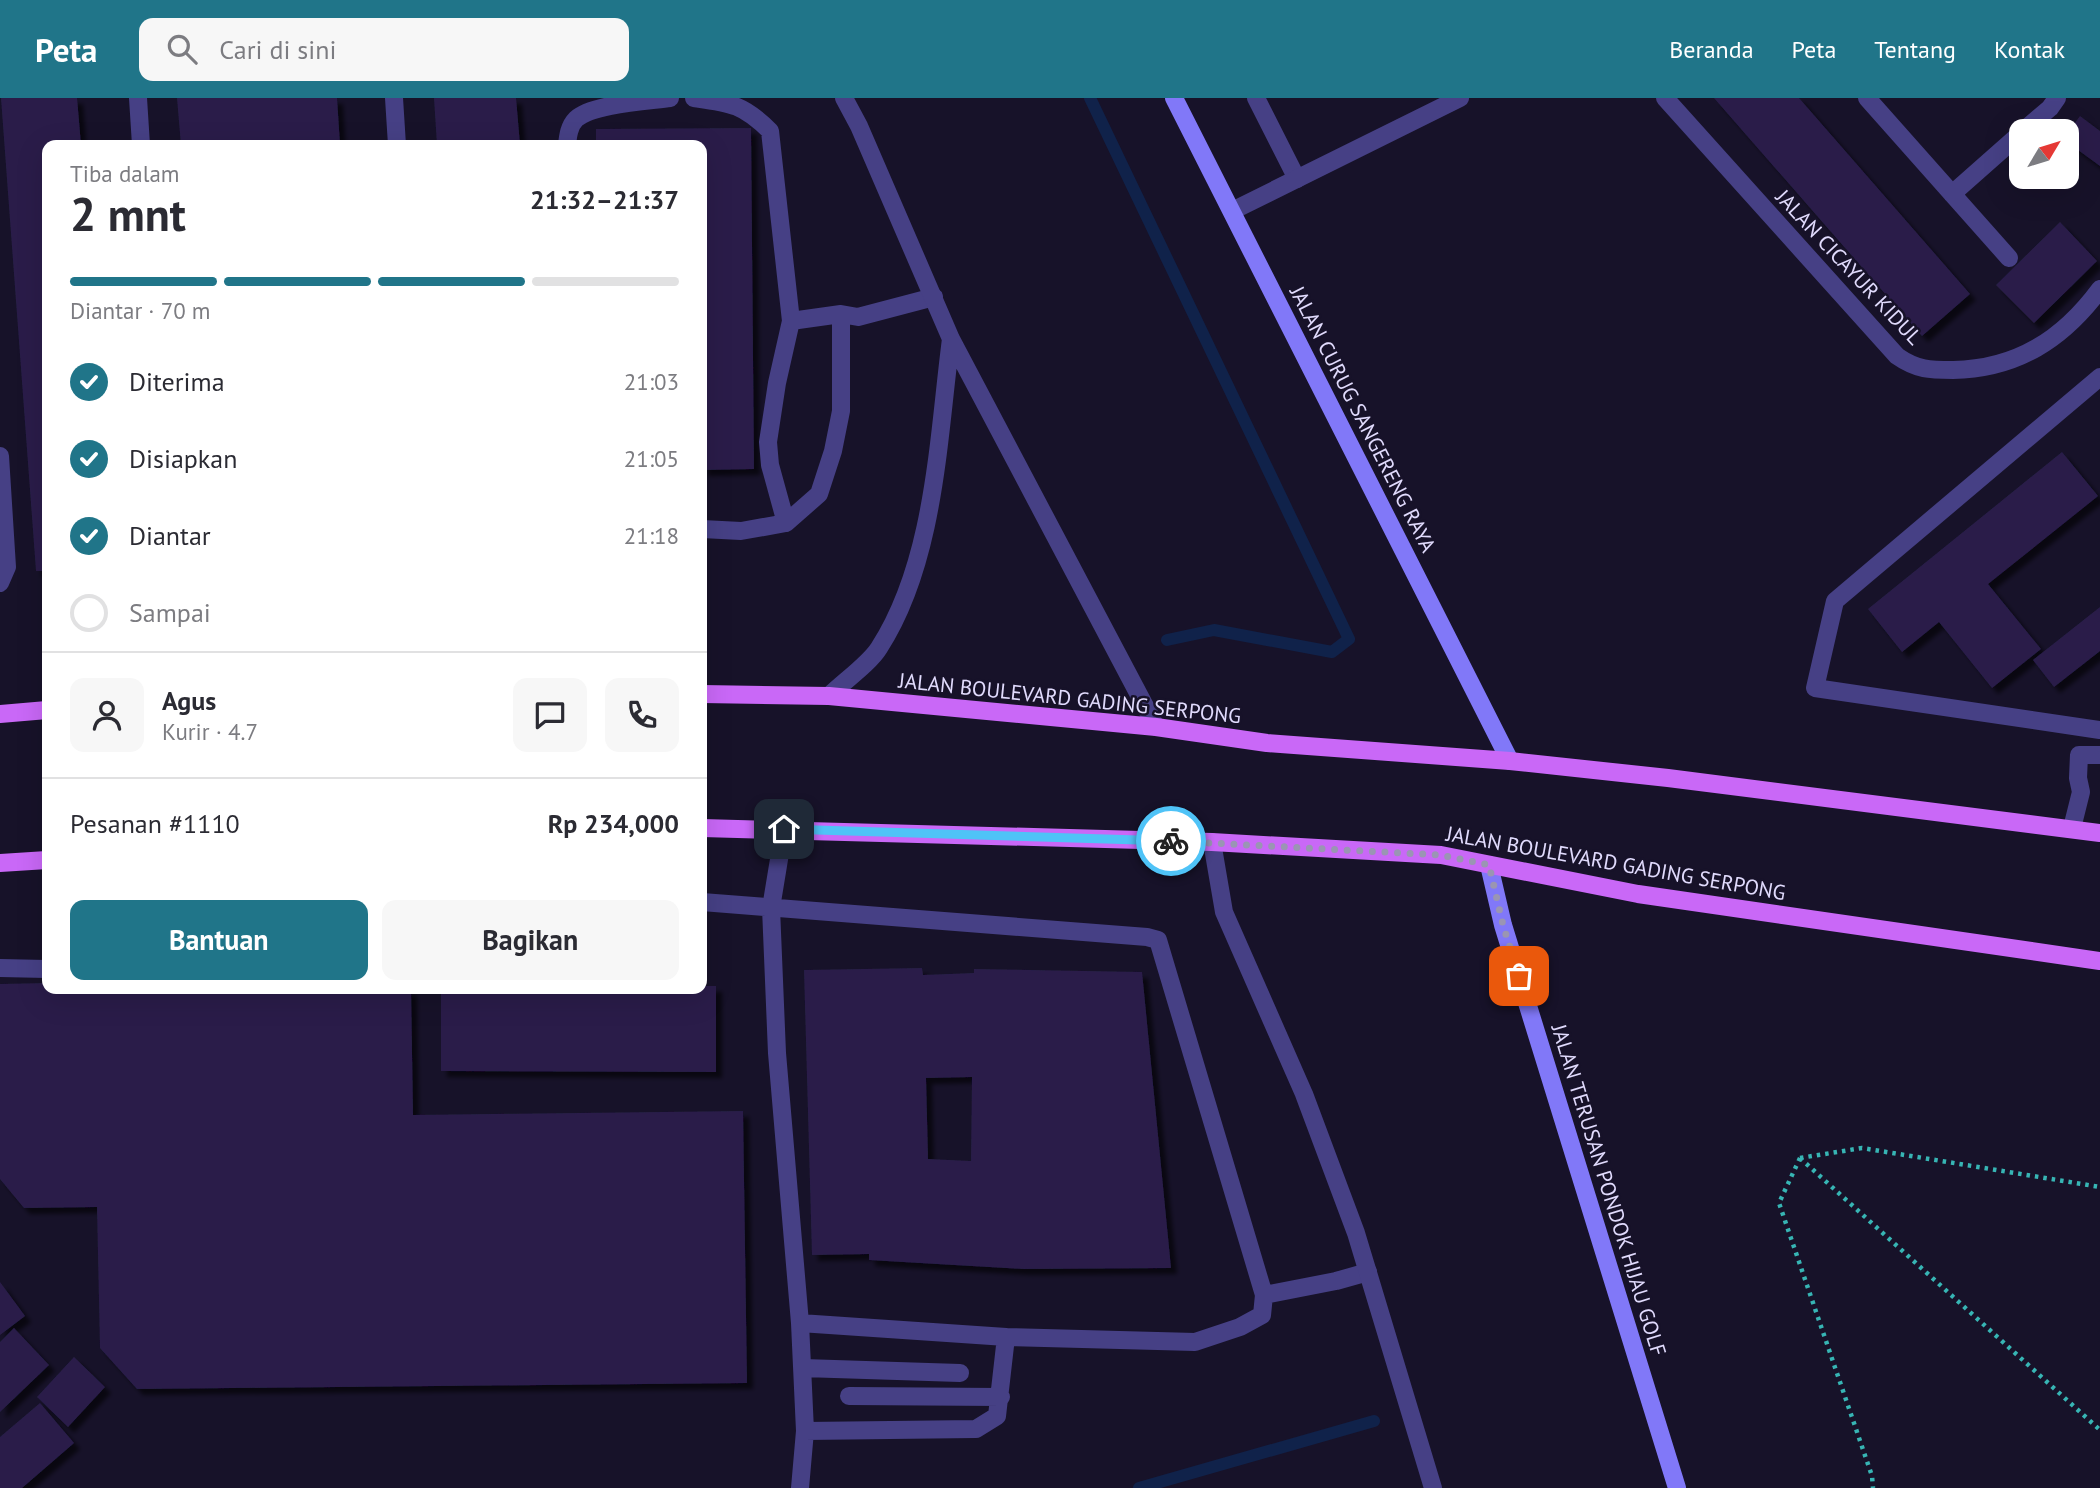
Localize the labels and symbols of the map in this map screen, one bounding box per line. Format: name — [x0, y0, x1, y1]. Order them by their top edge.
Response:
north arrow — [2009, 119, 2079, 189]
street label: JALAN CICAYUR KIDUL — [1769, 183, 1928, 350]
street label: JALAN CURUG SANGERENG RAYA — [1284, 280, 1442, 557]
street label: JALAN BOULEVARD GADING SERPONG — [896, 666, 1243, 729]
pin — [754, 799, 814, 859]
courier — [1136, 806, 1206, 876]
street label: JALAN BOULEVARD GADING SERPONG — [1443, 820, 1788, 906]
pin — [1489, 946, 1549, 1006]
street label: JALAN TERUSAN PONDOK HIJAU GOLF — [1545, 1020, 1672, 1359]

